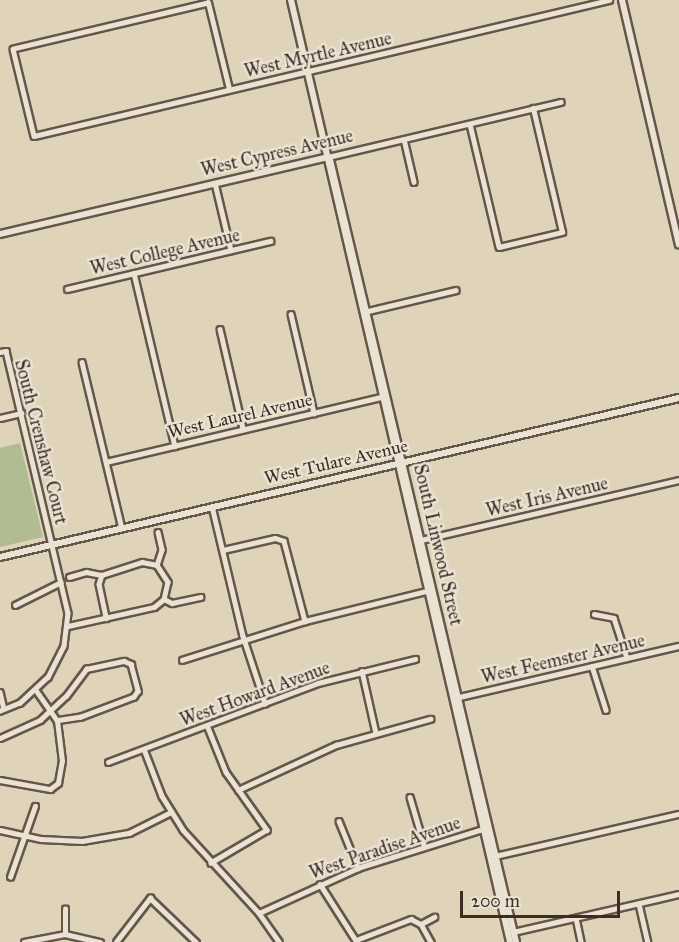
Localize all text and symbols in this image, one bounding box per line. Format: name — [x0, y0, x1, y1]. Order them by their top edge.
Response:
street label: West Myrtle Avenue — [242, 28, 394, 82]
street label: West Cypress Avenue — [199, 125, 355, 181]
street label: West College Avenue — [88, 224, 242, 280]
street label: South Crenshaw Court — [10, 357, 72, 527]
street label: West Laurel Avenue — [165, 389, 315, 443]
street label: West Tulare Avenue — [262, 435, 410, 489]
street label: South Linwood Street — [409, 462, 467, 628]
street label: West Iris Avenue — [484, 472, 610, 522]
street label: West Feemster Avenue — [479, 630, 647, 688]
street label: West Howard Avenue — [177, 657, 333, 731]
street label: West Paradise Avenue — [307, 812, 463, 884]
scale bar — [463, 879, 624, 917]
text: 200 m — [471, 890, 520, 912]

